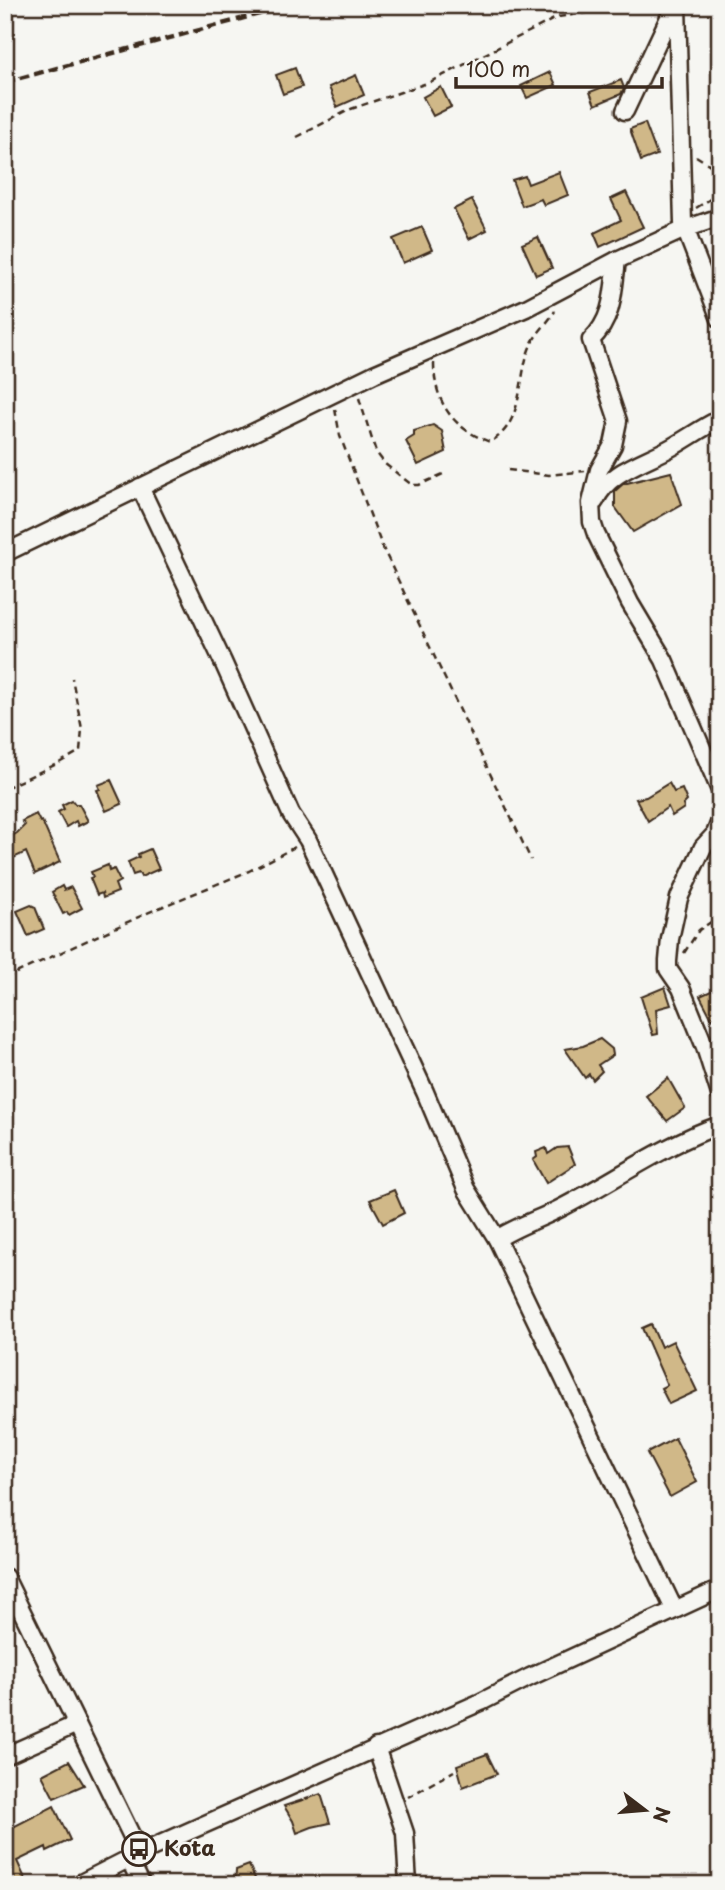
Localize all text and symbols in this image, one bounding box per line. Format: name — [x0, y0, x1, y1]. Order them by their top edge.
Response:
scale bar — [456, 46, 662, 90]
text: 100 m — [466, 52, 530, 84]
north arrow — [610, 1774, 680, 1844]
text: N — [647, 1804, 678, 1826]
bus stop icon: Kota — [120, 1830, 158, 1868]
place label: Kota — [164, 1831, 216, 1863]

